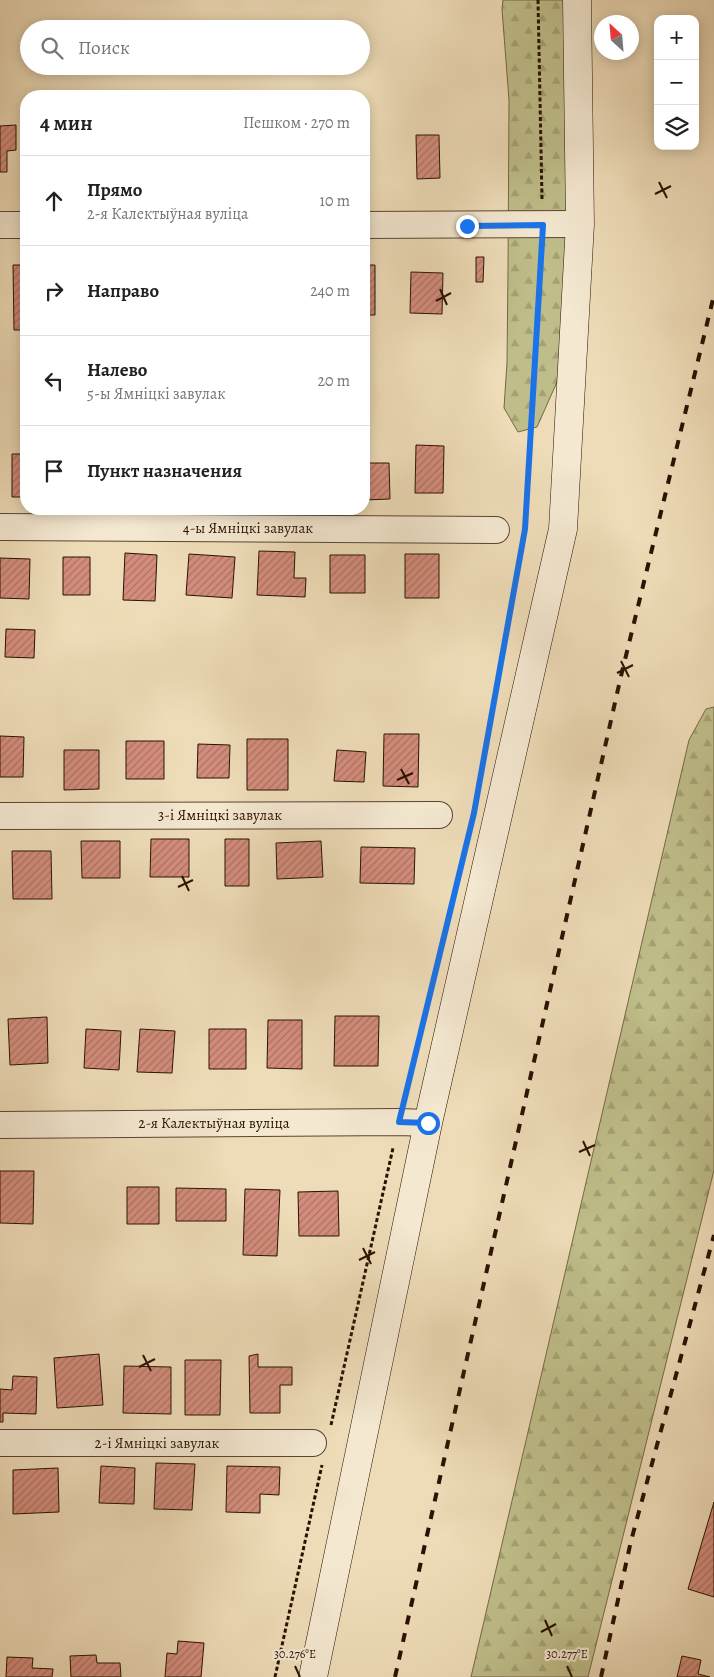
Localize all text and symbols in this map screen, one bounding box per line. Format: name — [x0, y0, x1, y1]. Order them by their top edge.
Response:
north arrow — [594, 15, 639, 60]
map controls — [654, 15, 699, 150]
button: + — [654, 15, 699, 60]
search box — [20, 20, 370, 75]
icon: search — [38, 34, 66, 62]
text: Поиск — [78, 35, 130, 61]
button: − — [654, 60, 699, 105]
button: layers — [654, 105, 699, 150]
text: 4 мин — [40, 109, 93, 137]
text: Пешком · 270 m — [243, 112, 350, 134]
text: Прямо — [87, 177, 142, 203]
icon: ahead — [40, 187, 68, 215]
text: 10 m — [320, 190, 350, 212]
text: 2-я Калектыўная вуліца — [87, 203, 248, 225]
route end — [456, 215, 479, 238]
icon: right — [40, 277, 68, 305]
text: Направо — [87, 278, 159, 304]
text: 240 m — [310, 280, 350, 302]
text: Налево — [87, 357, 147, 383]
icon: left — [40, 367, 68, 395]
text: 20 m — [317, 370, 350, 392]
text: 5-ы Ямніцкі завулак — [87, 383, 226, 405]
icon: arrive — [40, 457, 68, 485]
text: Пункт назначения — [87, 458, 242, 484]
street label: 4-ы Ямніцкі завулак — [183, 518, 313, 538]
street label: 3-і Ямніцкі завулак — [158, 805, 282, 825]
route start — [417, 1112, 440, 1135]
street label: 2-я Калектыўная вуліца — [138, 1113, 290, 1133]
street label: 2-і Ямніцкі завулак — [95, 1433, 220, 1453]
text: 30.276°E — [274, 1646, 316, 1662]
text: 30.277°E — [546, 1646, 588, 1662]

